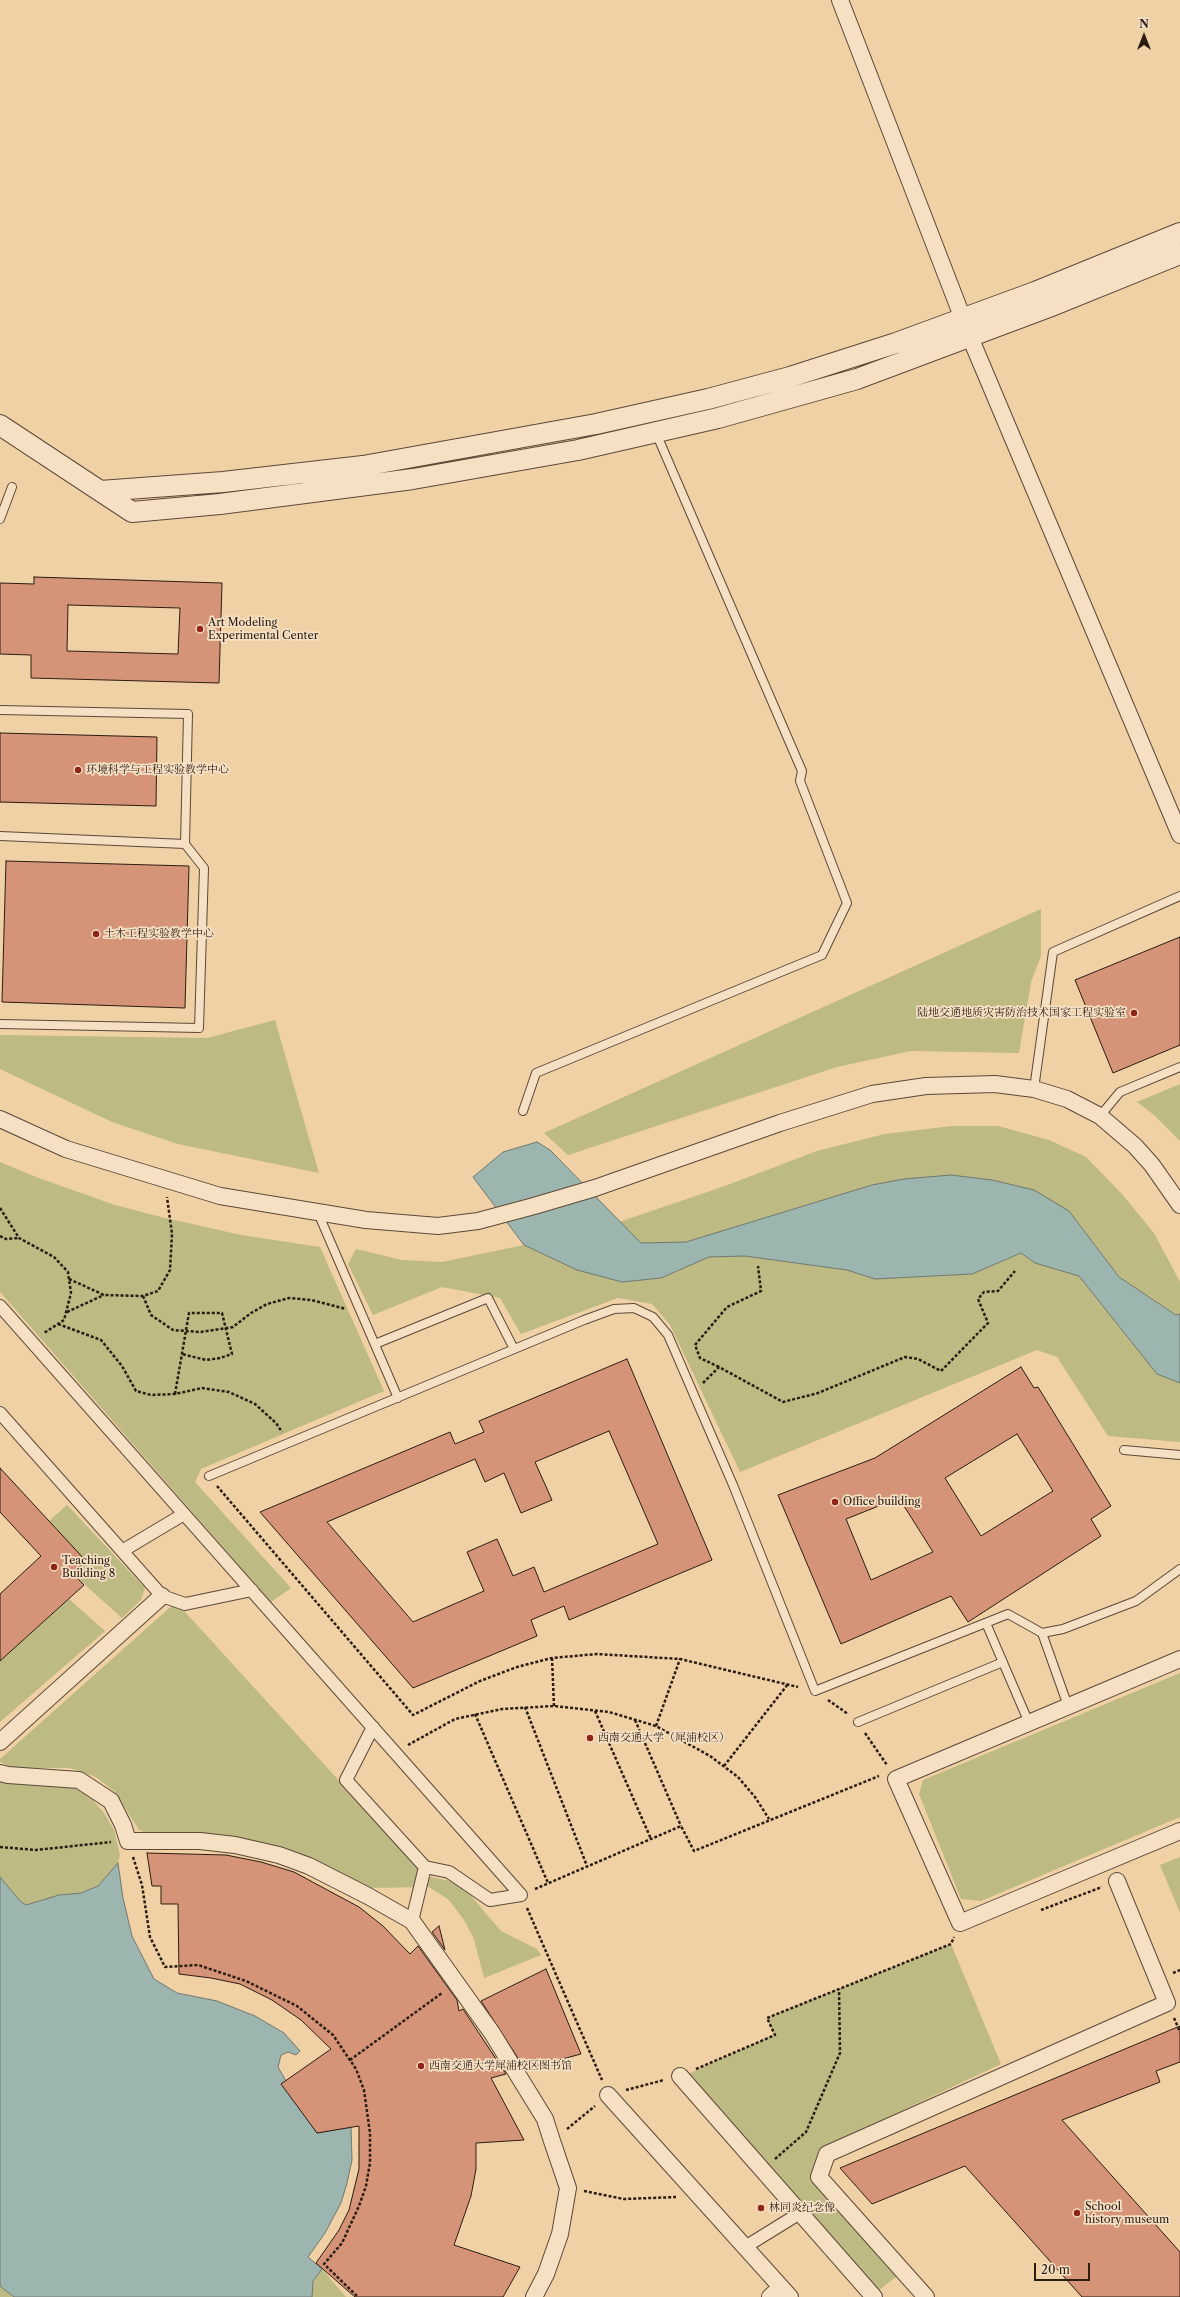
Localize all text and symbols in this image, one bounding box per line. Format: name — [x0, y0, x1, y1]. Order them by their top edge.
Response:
north arrow — [1124, 16, 1164, 56]
text: N — [1139, 17, 1149, 31]
place label: Art Modeling Experimental Center — [208, 616, 318, 642]
marker: Art Modeling Experimental Center — [195, 624, 205, 634]
place label: 环境科学与工程实验教学中心 — [86, 763, 229, 777]
marker: 环境科学与工程实验教学中心 — [73, 765, 83, 775]
place label: 土木工程实验教学中心 — [104, 927, 214, 941]
marker: 土木工程实验教学中心 — [91, 929, 101, 939]
place label: 陆地交通地质灾害防治技术国家工程实验室 — [917, 1006, 1126, 1020]
marker: 陆地交通地质灾害防治技术国家工程实验室 — [1129, 1008, 1139, 1018]
place label: Office building — [843, 1495, 920, 1509]
marker: Office building — [830, 1497, 840, 1507]
place label: Teaching Building 8 — [62, 1554, 115, 1580]
marker: Teaching Building 8 — [49, 1562, 59, 1572]
place label: 西南交通大学（犀浦校区） — [598, 1731, 730, 1745]
marker: 西南交通大学（犀浦校区） — [585, 1733, 595, 1743]
place label: 西南交通大学犀浦校区图书馆 — [429, 2059, 572, 2073]
marker: 西南交通大学犀浦校区图书馆 — [416, 2061, 426, 2071]
place label: School history museum — [1085, 2200, 1169, 2226]
place label: 林同炎纪念像 — [769, 2201, 835, 2215]
marker: 林同炎纪念像 — [756, 2203, 766, 2213]
marker: School history museum — [1072, 2208, 1082, 2218]
scale bar — [1036, 2255, 1092, 2281]
text: 20 m — [1041, 2262, 1070, 2277]

